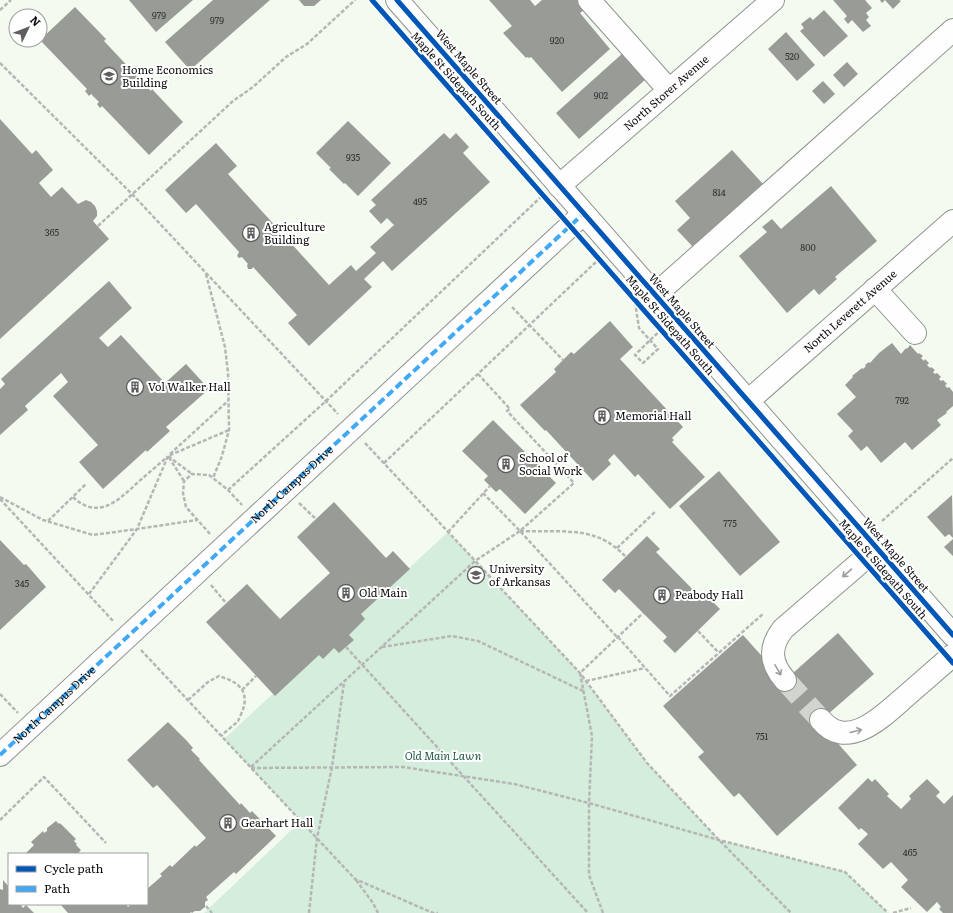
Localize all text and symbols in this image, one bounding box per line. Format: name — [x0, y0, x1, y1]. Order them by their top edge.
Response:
north arrow — [8, 8, 48, 48]
house number: 979 — [152, 8, 166, 22]
text: N — [27, 12, 45, 29]
house number: 979 — [210, 13, 224, 27]
street label: West Maple Street — [433, 26, 507, 108]
street label: Maple St Sidepath South — [408, 27, 506, 133]
house number: 920 — [550, 33, 564, 47]
house number: 520 — [785, 49, 799, 63]
street label: North Storer Avenue — [619, 50, 712, 134]
place label: Home Economics Building — [122, 61, 213, 90]
school or university icon: Home Economics Building — [99, 66, 119, 86]
house number: 902 — [594, 88, 609, 102]
house number: 935 — [346, 150, 360, 164]
house number: 814 — [712, 185, 726, 199]
house number: 495 — [413, 194, 428, 208]
place label: Agriculture Building — [264, 218, 326, 247]
building icon: Agriculture Building — [241, 223, 261, 243]
house number: 365 — [45, 225, 60, 239]
house number: 800 — [800, 240, 816, 254]
street label: North Leverett Avenue — [800, 265, 900, 356]
street label: West Maple Street — [646, 270, 720, 352]
street label: Maple St Sidepath South — [623, 271, 719, 378]
building icon: Vol Walker Hall — [125, 377, 145, 397]
place label: Vol Walker Hall — [148, 378, 231, 394]
house number: 792 — [895, 393, 909, 407]
building icon: Memorial Hall — [592, 406, 612, 426]
place label: Memorial Hall — [615, 407, 692, 423]
street label: North Campus Drive — [246, 441, 336, 526]
place label: School of Social Work — [519, 449, 582, 478]
building icon: School of Social Work — [496, 454, 516, 474]
street label: West Maple Street — [860, 514, 934, 596]
street label: Maple St Sidepath South — [836, 515, 932, 622]
house number: 775 — [723, 516, 737, 530]
place label: University of Arkansas — [489, 560, 550, 589]
school or university icon: University of Arkansas — [466, 565, 486, 585]
one-way arrow — [842, 569, 852, 578]
house number: 345 — [15, 576, 30, 590]
building icon: Old Main — [336, 583, 356, 603]
place label: Old Main — [359, 584, 407, 600]
building icon: Peabody Hall — [652, 585, 672, 605]
place label: Peabody Hall — [675, 586, 744, 602]
street label: North Campus Drive — [9, 661, 99, 747]
one-way arrow — [775, 664, 783, 676]
one-way arrow — [849, 727, 862, 734]
house number: 751 — [756, 729, 769, 743]
park label: Old Main Lawn — [405, 747, 482, 763]
building icon: Gearhart Hall — [218, 813, 238, 833]
place label: Gearhart Hall — [241, 814, 314, 830]
house number: 465 — [903, 845, 918, 859]
legend — [8, 853, 148, 905]
text: Cycle path — [44, 859, 104, 877]
text: Path — [44, 879, 70, 897]

